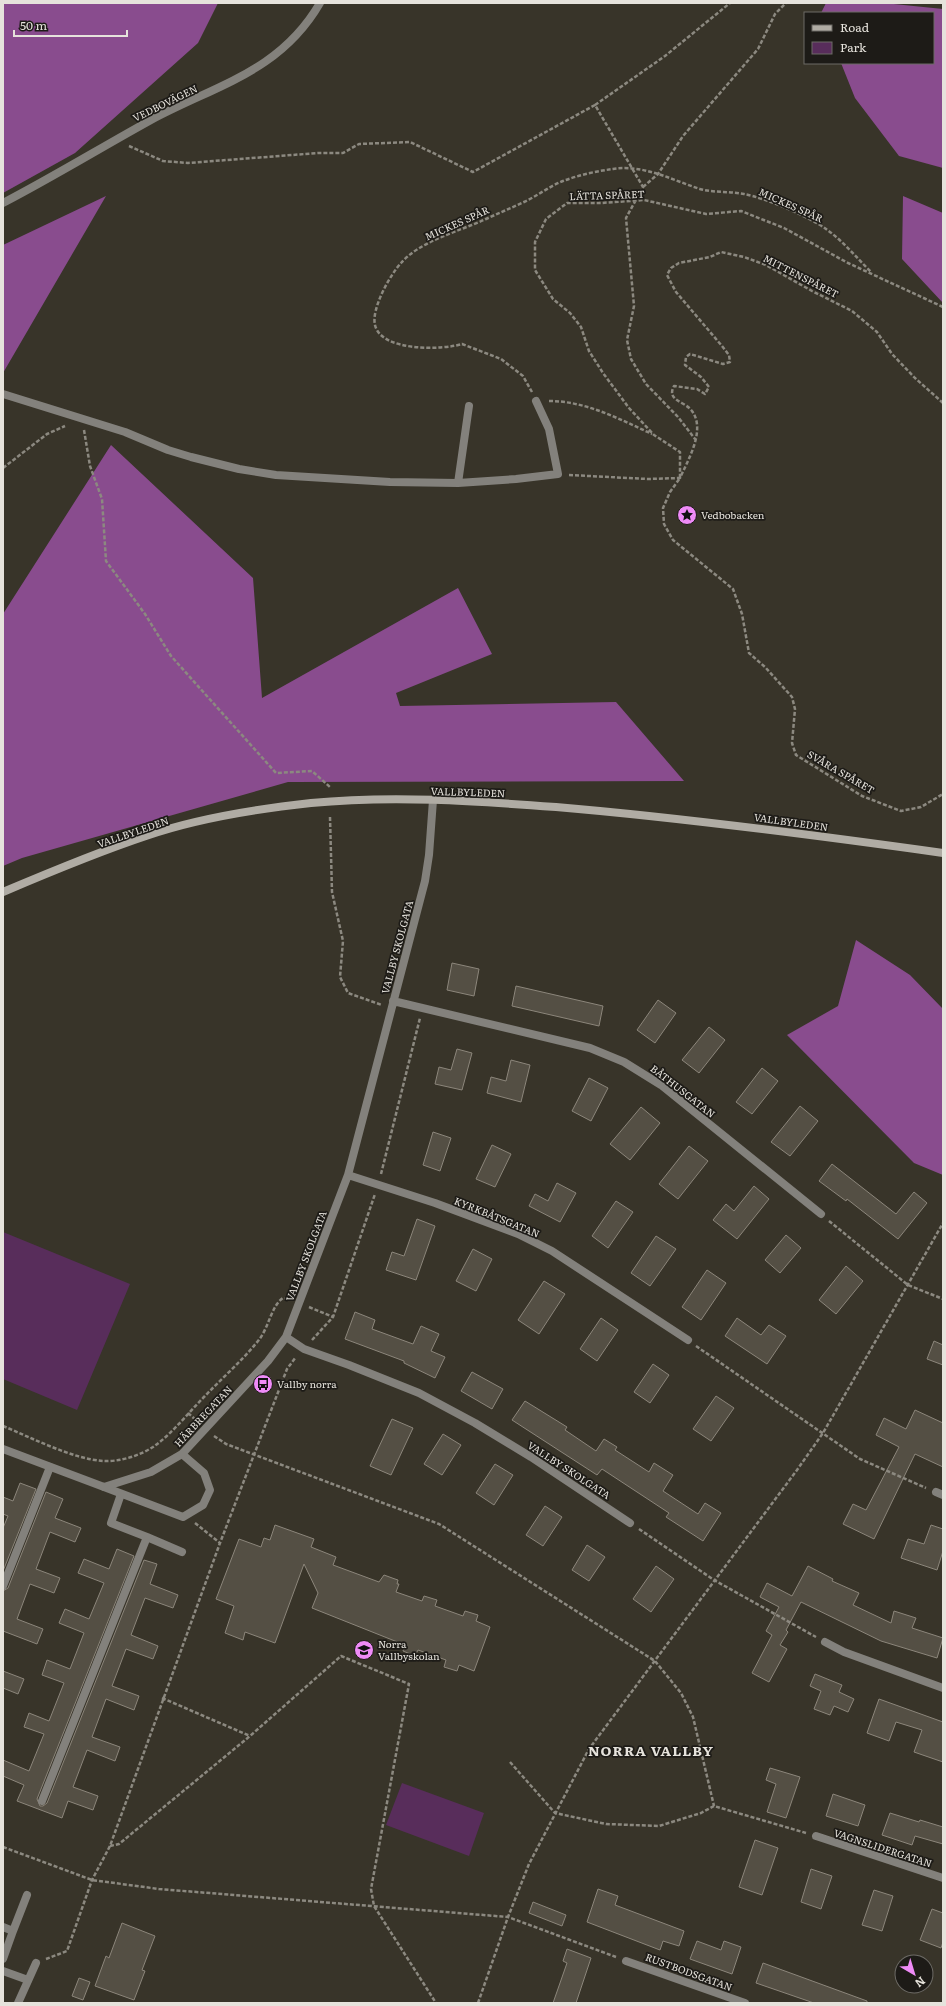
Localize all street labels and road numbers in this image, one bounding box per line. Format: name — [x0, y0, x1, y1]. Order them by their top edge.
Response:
street label: VEDBOVÄGEN — [130, 80, 200, 125]
street label: MICKES SPÅR — [757, 184, 826, 225]
street label: LÄTTA SPÅRET — [569, 186, 645, 203]
street label: MICKES SPÅR — [422, 202, 491, 243]
street label: MITTENSPÅRET — [761, 250, 842, 301]
street label: SVÅRA SPÅRET — [805, 746, 878, 797]
street label: VALLBYLEDEN — [430, 783, 506, 800]
street label: VALLBYLEDEN — [753, 809, 829, 834]
street label: VALLBYLEDEN — [95, 812, 171, 851]
street label: VALLBY SKOLGATA — [377, 898, 416, 995]
street label: BÅTHUSGATAN — [648, 1061, 719, 1121]
street label: KYRKBÅTSGATAN — [452, 1192, 542, 1241]
street label: VALLBY SKOLGATA — [281, 1208, 330, 1303]
street label: HÄRBREGATAN — [170, 1382, 235, 1450]
street label: VALLBY SKOLGATA — [525, 1437, 614, 1502]
street label: VAGNSLIDERGATAN — [832, 1825, 934, 1870]
street label: RUSTBODSGATAN — [644, 1949, 735, 1994]

